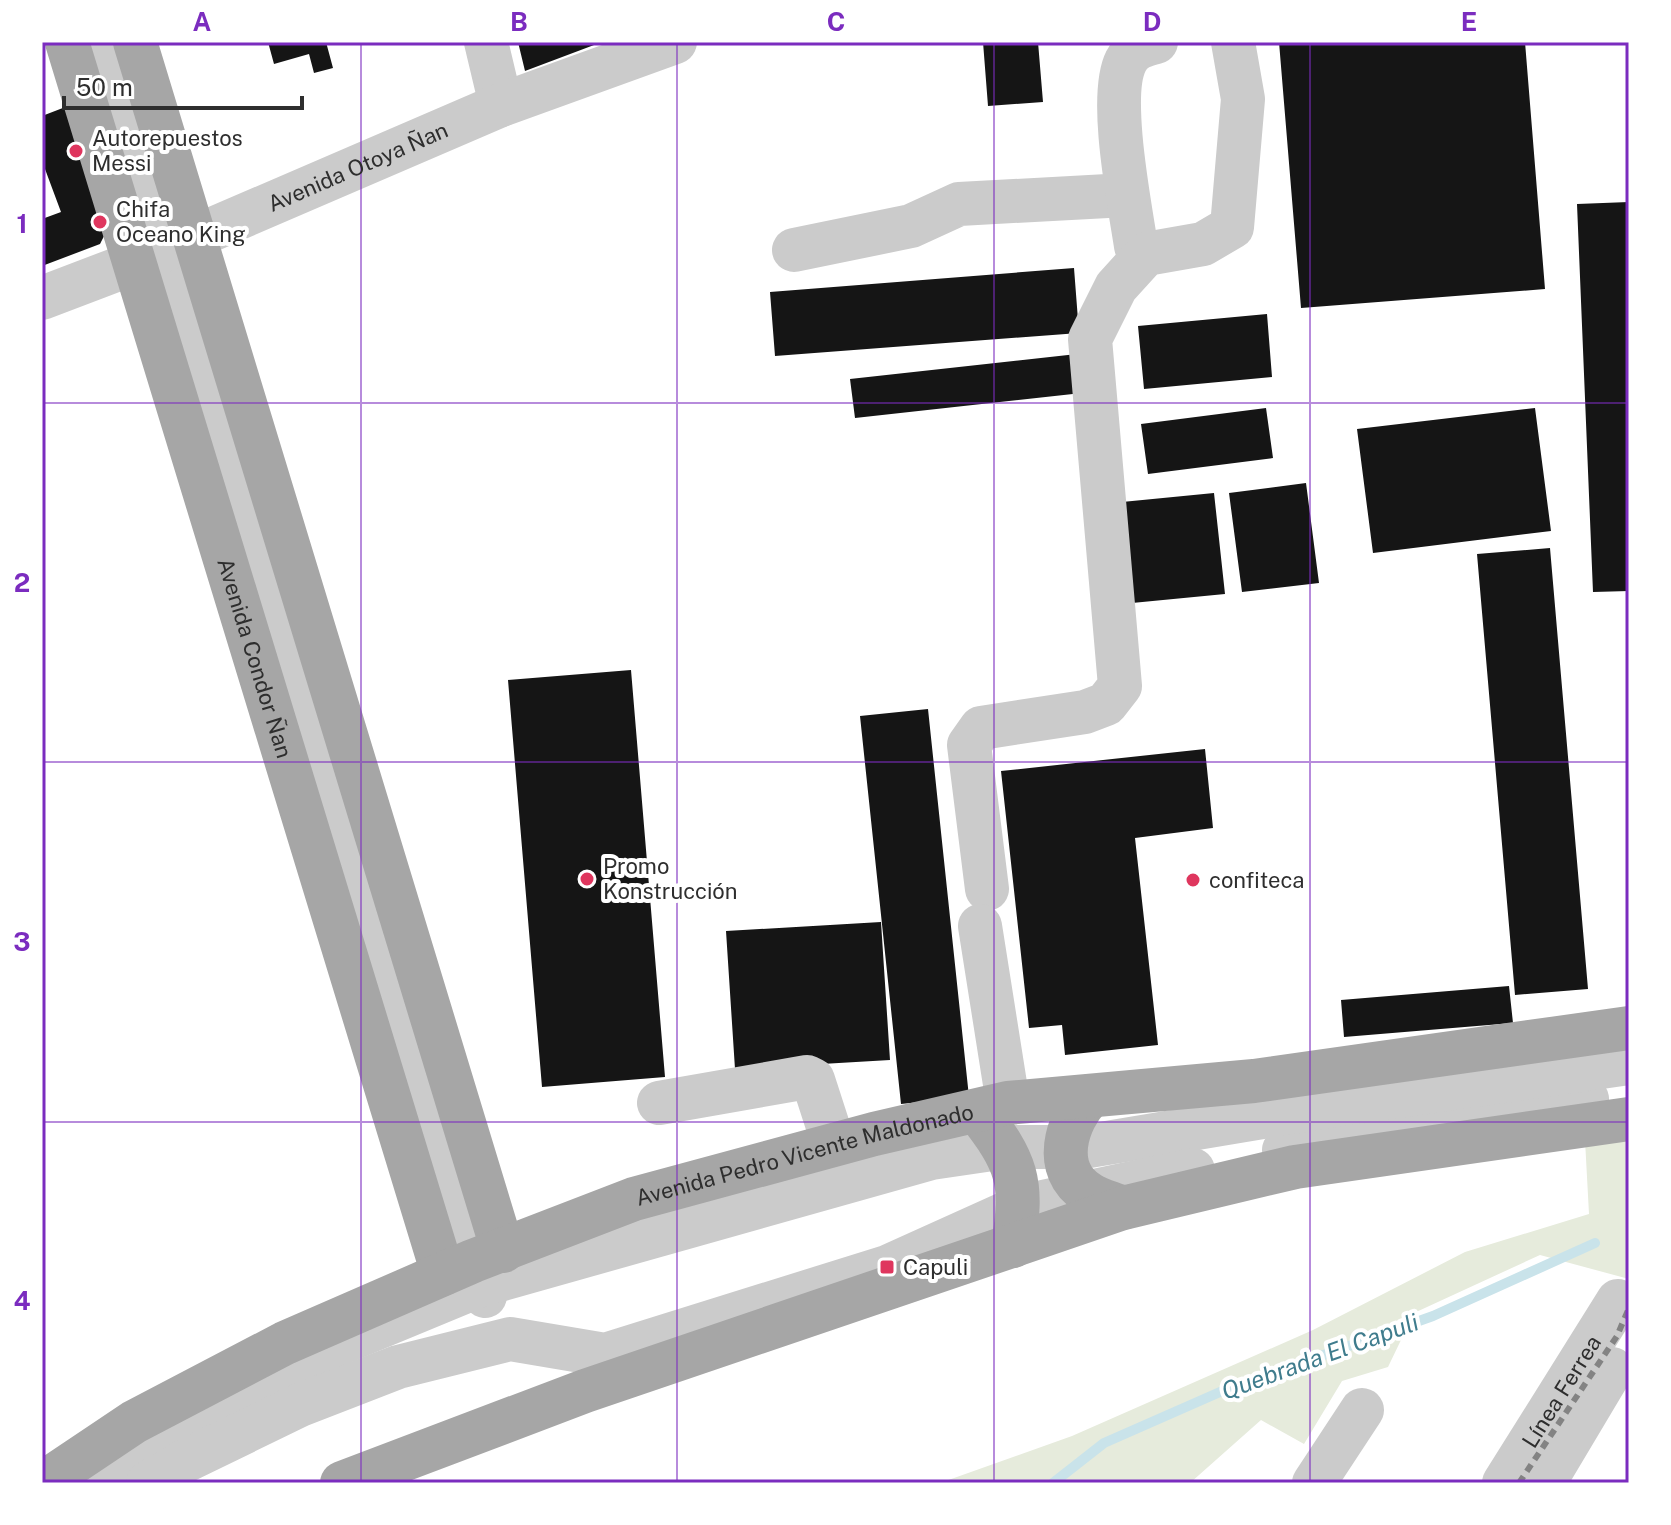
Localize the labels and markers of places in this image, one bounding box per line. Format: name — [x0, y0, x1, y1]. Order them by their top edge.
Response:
place label: Autorepuestos Messi — [92, 125, 243, 176]
marker: Autorepuestos Messi — [67, 142, 85, 160]
place label: Chifa Oceano King — [116, 196, 246, 247]
marker: Chifa Oceano King — [91, 213, 109, 231]
place label: Promo Konstrucción — [603, 853, 738, 904]
place label: confiteca — [1209, 867, 1304, 893]
marker: Promo Konstrucción — [578, 870, 596, 888]
marker: confiteca — [1184, 871, 1202, 889]
place label: Capuli — [903, 1254, 968, 1280]
marker: Capuli — [878, 1258, 896, 1276]

